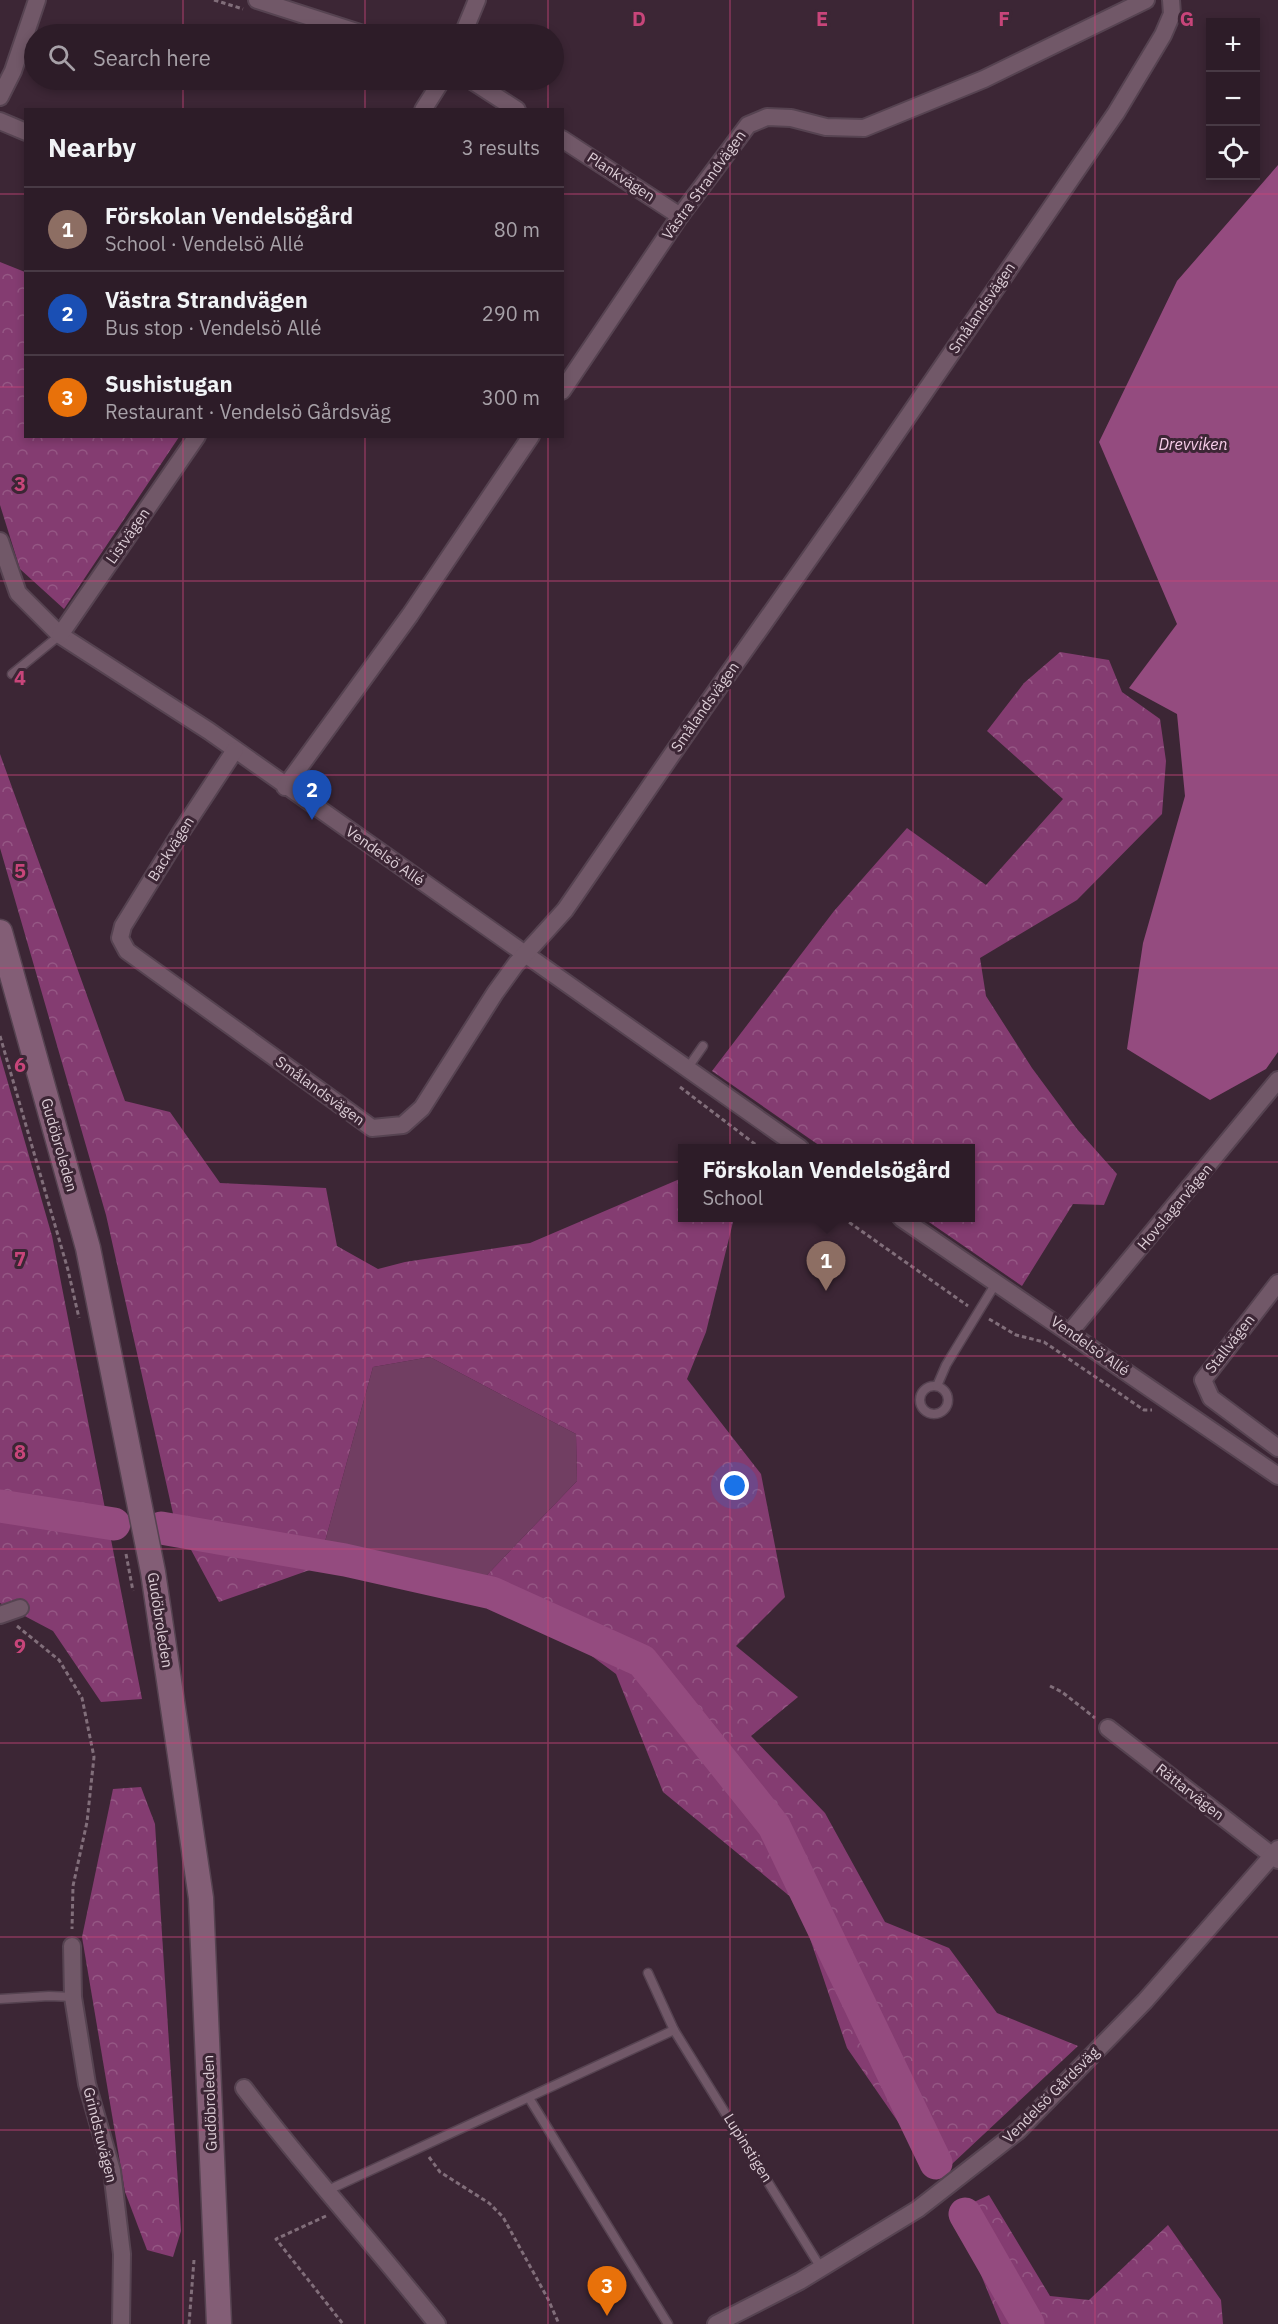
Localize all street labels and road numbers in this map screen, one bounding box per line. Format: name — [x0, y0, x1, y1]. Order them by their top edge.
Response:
street label: Västra Strandvägen — [658, 126, 750, 243]
street label: Plankvägen — [584, 148, 659, 206]
street label: Smålandsvägen — [944, 258, 1019, 357]
street label: Listvägen — [102, 504, 154, 567]
street label: Smålandsvägen — [666, 658, 743, 756]
street label: Backvägen — [143, 813, 198, 885]
street label: Vendelsö Allé — [342, 822, 428, 890]
street label: Smålandsvägen — [272, 1052, 369, 1129]
street label: Gudöbroleden — [37, 1096, 82, 1194]
street label: Hovslagarvägen — [1133, 1160, 1216, 1254]
street label: Stallvägen — [1201, 1310, 1259, 1377]
street label: Vendelsö Allé — [1047, 1312, 1133, 1380]
street label: Gudöbroleden — [144, 1571, 177, 1669]
street label: Rättarvägen — [1152, 1759, 1228, 1824]
street label: Vendelsö Gårdsväg — [998, 2042, 1103, 2147]
street label: Gudöbroleden — [198, 2055, 221, 2151]
street label: Grindstuvägen — [79, 2085, 122, 2185]
street label: Lupinstigen — [720, 2110, 777, 2186]

